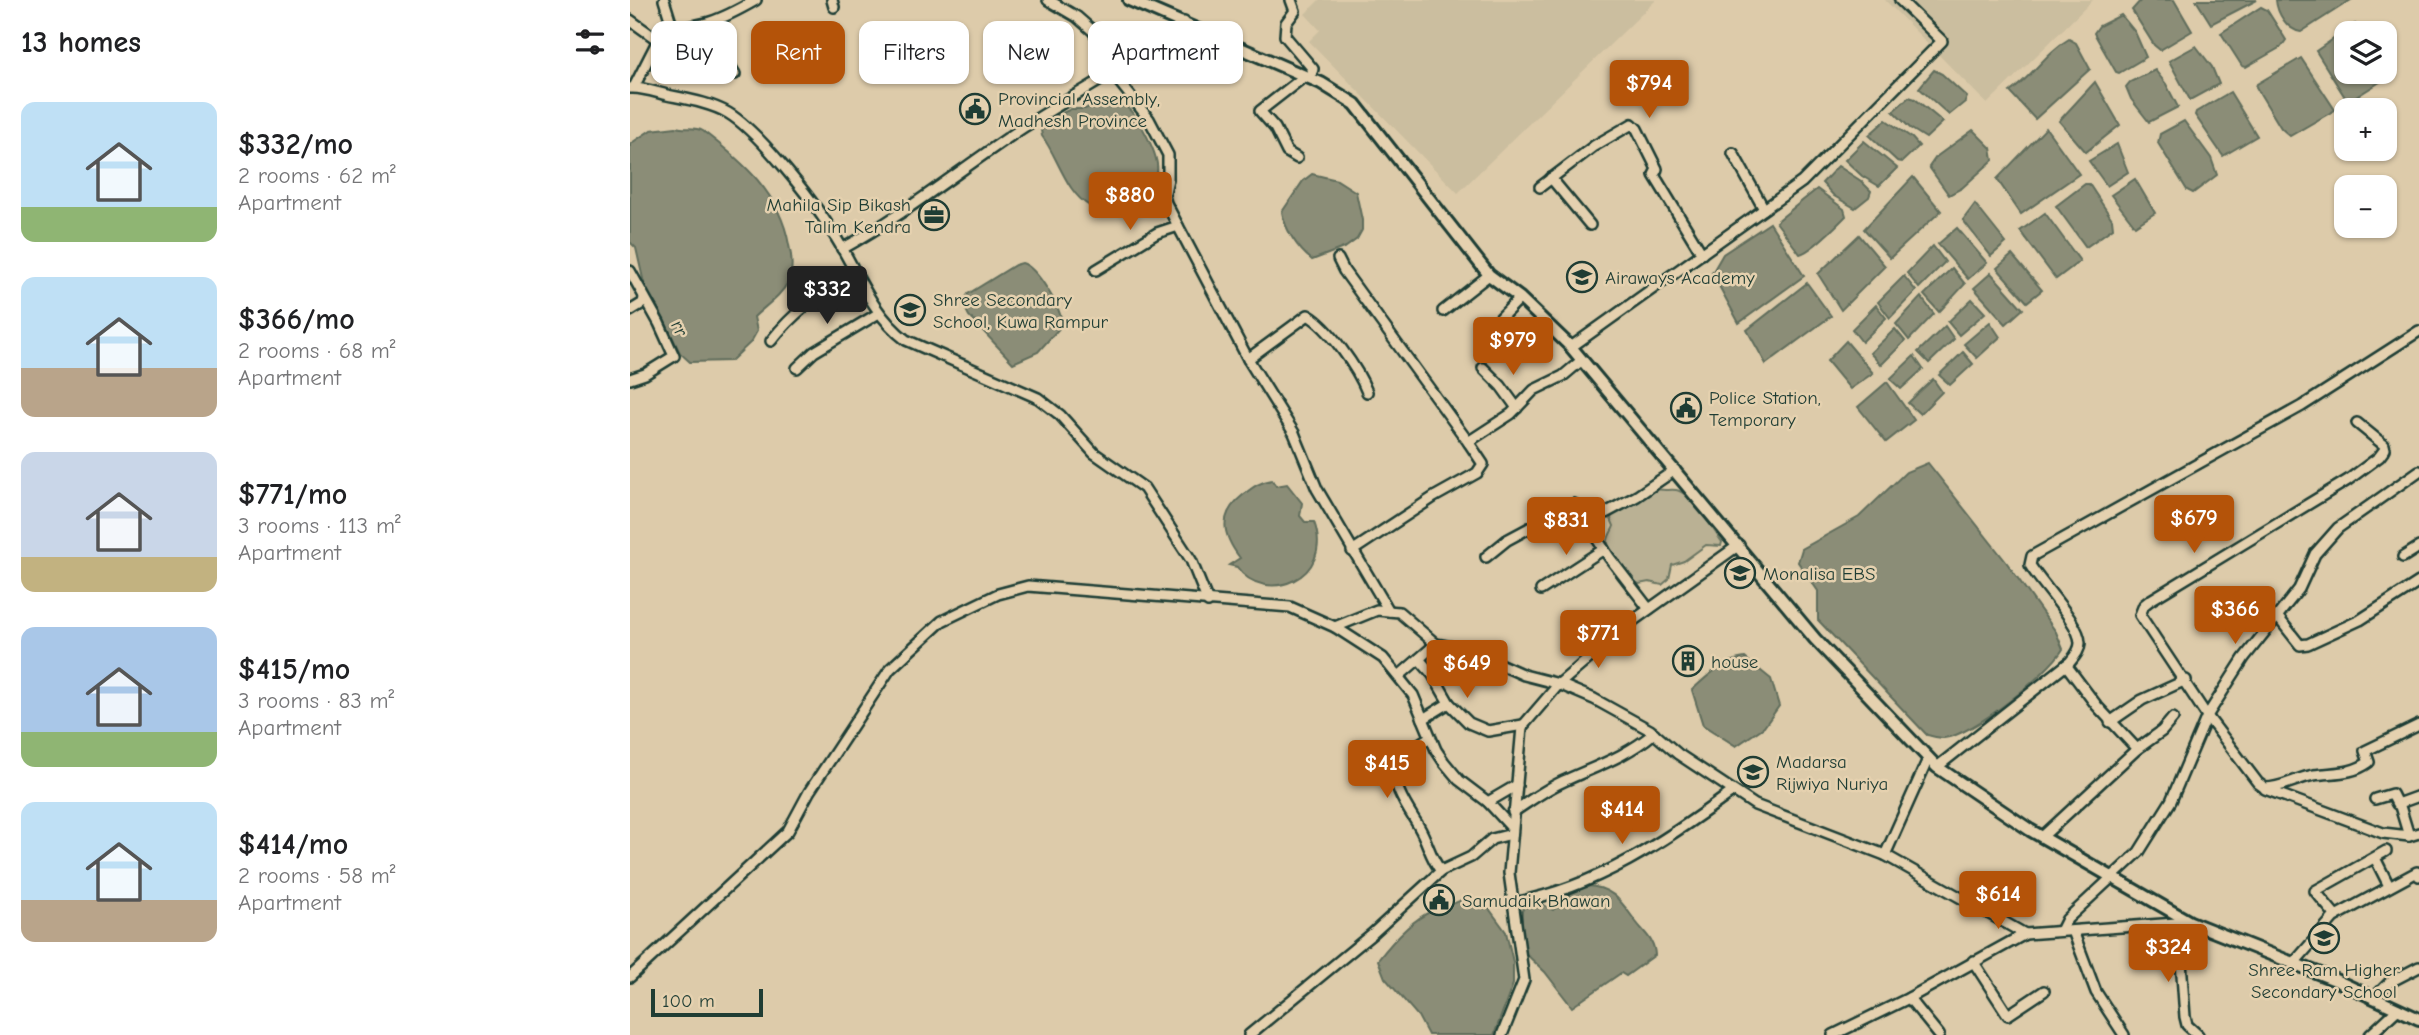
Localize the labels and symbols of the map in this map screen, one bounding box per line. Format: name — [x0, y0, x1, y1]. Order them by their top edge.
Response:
pin: $794 — [1608, 60, 1690, 120]
place label: Provincial Assembly, Madhesh Province — [998, 88, 1160, 132]
public building icon: Provincial Assembly, Madhesh Province — [958, 92, 992, 126]
pin: $880 — [1089, 173, 1171, 232]
place label: Mahila Sip Bikash Talim Kendra — [766, 194, 911, 238]
office icon: Mahila Sip Bikash Talim Kendra — [917, 198, 951, 232]
school or university icon: Airaways Academy — [1565, 260, 1599, 294]
pin: $332 — [786, 266, 868, 326]
place label: Airaways Academy — [1605, 267, 1755, 289]
place label: Shree Secondary School, Kuwa Rampur — [933, 289, 1108, 333]
school or university icon: Shree Secondary School, Kuwa Rampur — [893, 293, 927, 327]
street label: rr — [666, 317, 692, 340]
pin: $979 — [1472, 318, 1554, 377]
place label: Police Station, Temporary — [1709, 387, 1821, 431]
public building icon: Police Station, Temporary — [1669, 391, 1703, 425]
pin: $679 — [2153, 496, 2235, 555]
pin: $831 — [1525, 498, 1607, 557]
school or university icon: Monalisa EBS — [1723, 556, 1757, 590]
place label: Monalisa EBS — [1763, 563, 1875, 585]
pin: $366 — [2194, 586, 2276, 646]
pin: $771 — [1557, 610, 1639, 670]
pin: $649 — [1426, 640, 1508, 700]
building icon: house — [1671, 644, 1705, 678]
place label: house — [1711, 651, 1758, 673]
pin: $415 — [1346, 740, 1428, 800]
place label: Madarsa Rijwiya Nuriya — [1776, 751, 1888, 795]
school or university icon: Madarsa Rijwiya Nuriya — [1736, 755, 1770, 789]
pin: $414 — [1581, 786, 1663, 846]
pin: $614 — [1957, 872, 2039, 931]
public building icon: Samudaik Bhawan — [1422, 883, 1456, 917]
place label: Samudaik Bhawan — [1462, 890, 1611, 912]
school or university icon: Shree Ram Higher Secondary School — [2307, 921, 2341, 955]
pin: $324 — [2127, 925, 2209, 984]
place label: Shree Ram Higher Secondary School — [2248, 959, 2400, 1003]
scale bar — [651, 986, 763, 1018]

